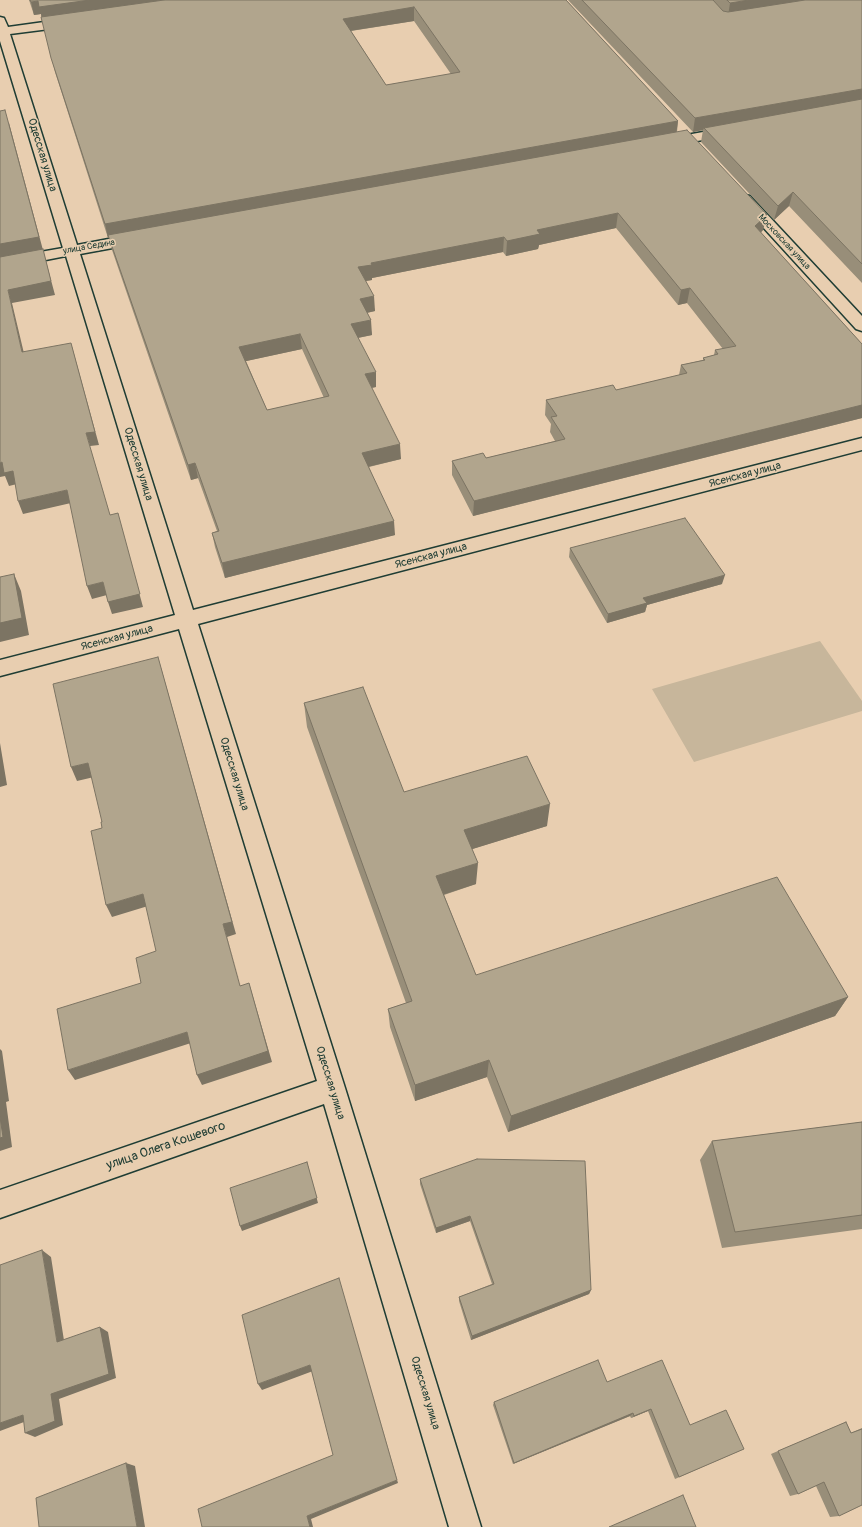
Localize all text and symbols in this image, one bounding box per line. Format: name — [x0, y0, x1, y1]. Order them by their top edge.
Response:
street label: Одесская улица — [25, 117, 59, 193]
street label: Московская улица — [756, 212, 812, 272]
street label: улица Седина — [62, 237, 116, 257]
street label: Одесская улица — [121, 426, 155, 502]
street label: Ясенская улица — [707, 459, 783, 491]
street label: Ясенская улица — [393, 540, 469, 572]
street label: Ясенская улица — [79, 622, 155, 654]
street label: Одесская улица — [217, 736, 251, 812]
street label: Одесская улица — [313, 1045, 347, 1121]
street label: улица Олега Кошевого — [104, 1118, 228, 1174]
street label: Одесская улица — [408, 1355, 442, 1431]

